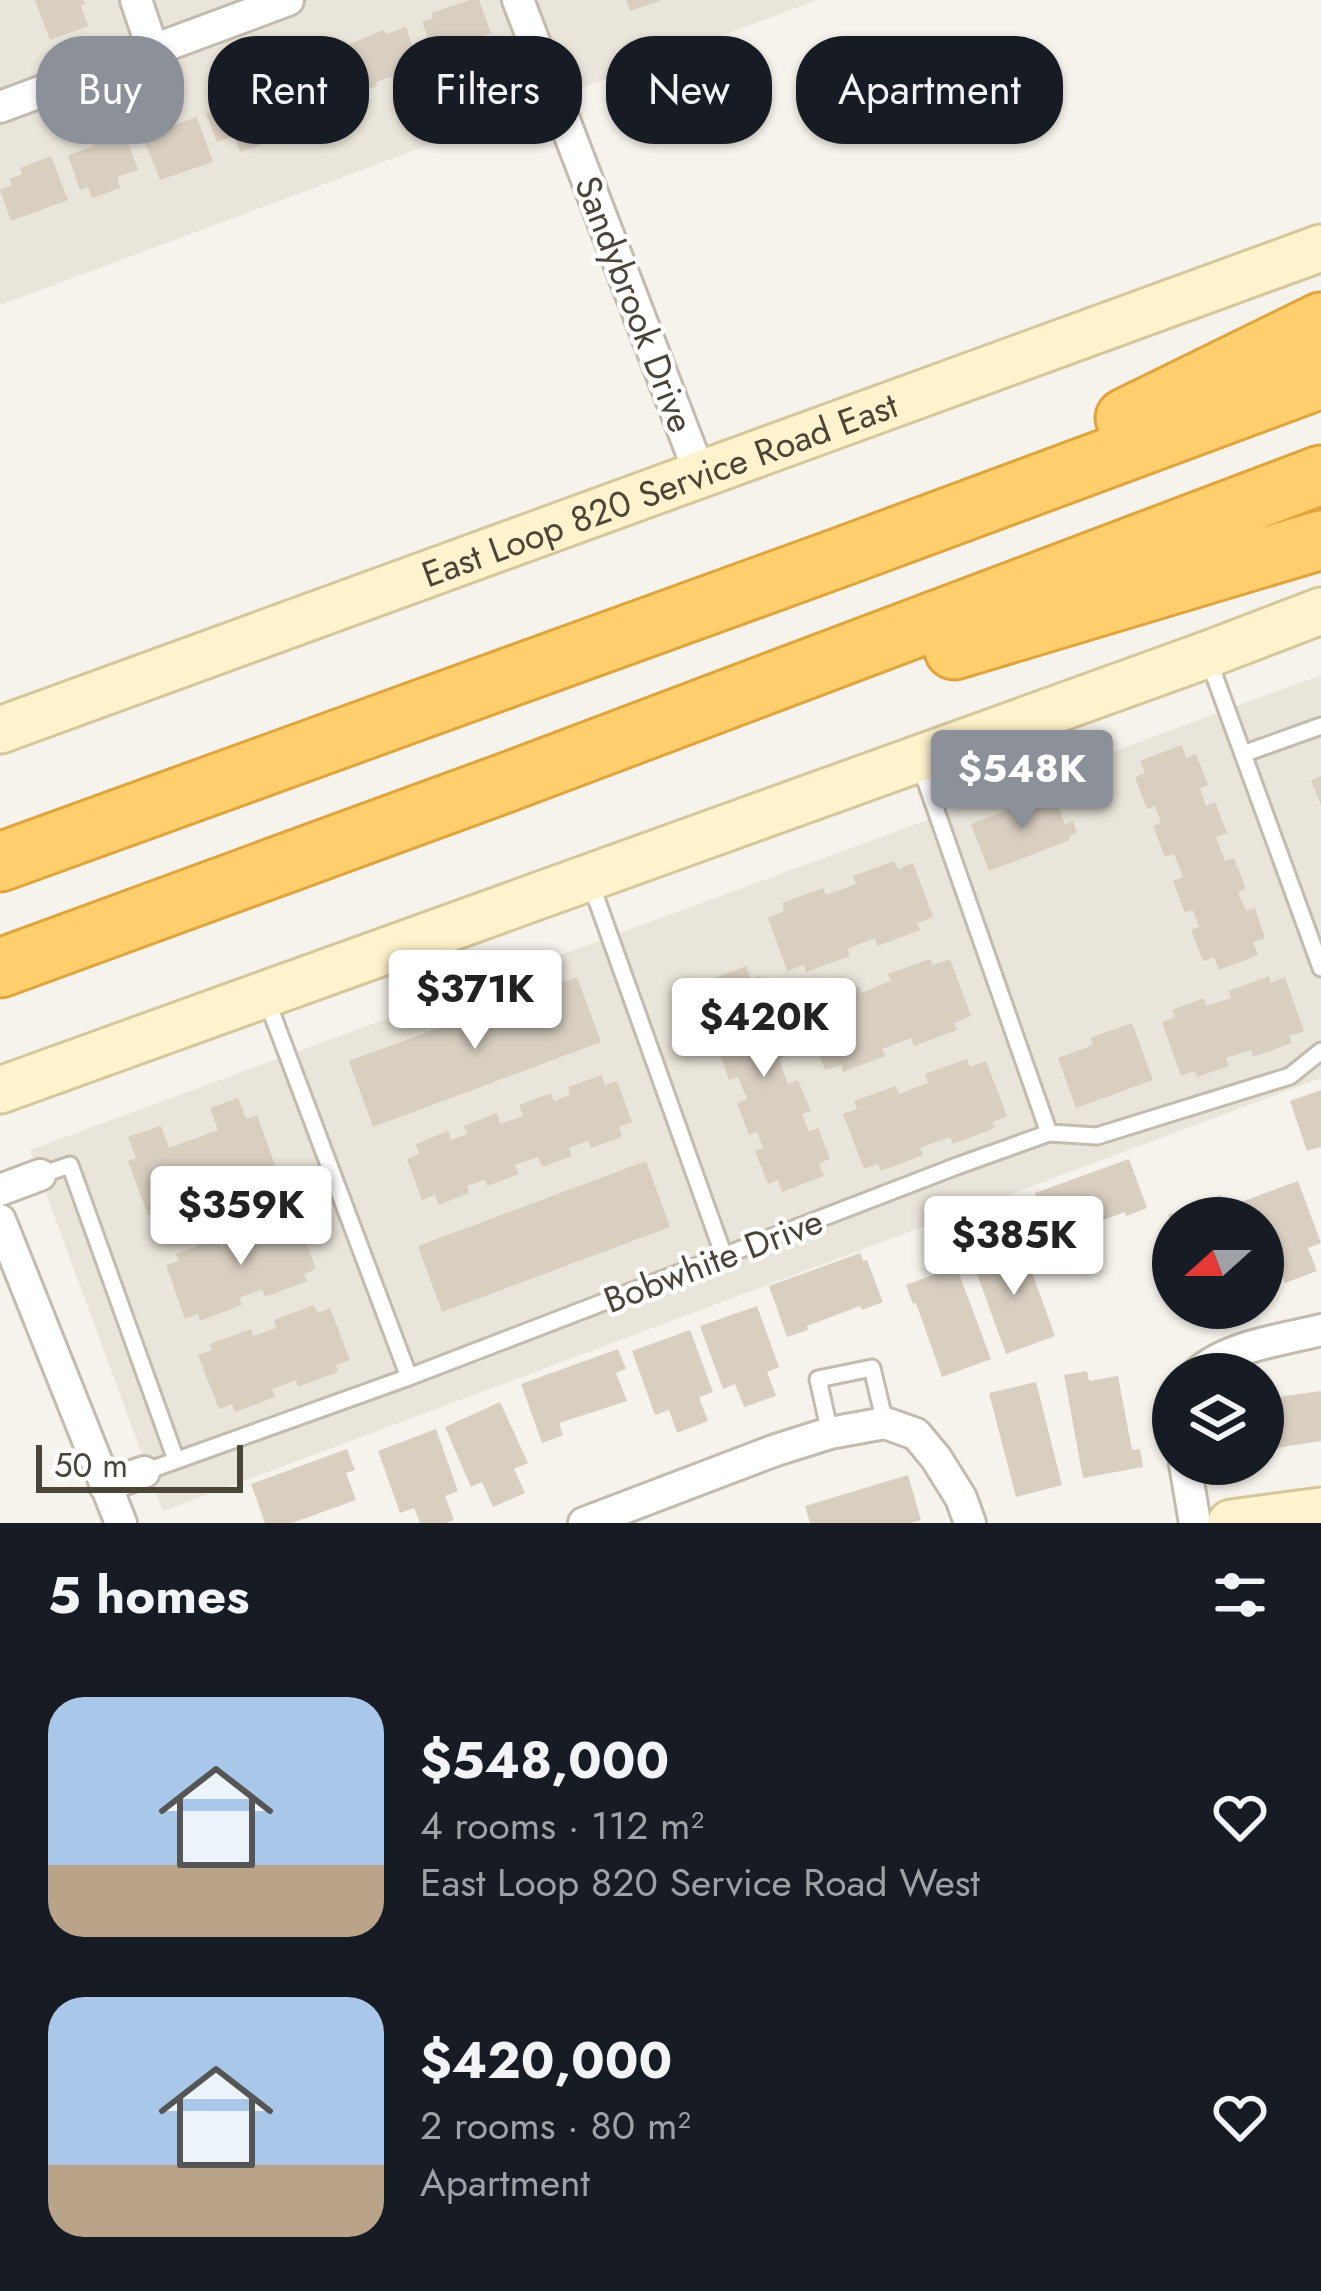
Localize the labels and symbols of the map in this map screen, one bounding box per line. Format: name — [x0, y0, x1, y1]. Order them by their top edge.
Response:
street label: Sandybrook Drive — [562, 168, 708, 440]
street label: East Loop 820 Service Road East — [414, 379, 905, 600]
pin: $548K — [938, 730, 1106, 832]
pin: $371K — [391, 950, 559, 1052]
pin: $420K — [680, 978, 848, 1080]
pin: $359K — [157, 1166, 325, 1268]
street label: Bobwhite Drive — [596, 1194, 830, 1326]
pin: $385K — [930, 1196, 1098, 1298]
north arrow — [1152, 1197, 1284, 1329]
scale bar — [36, 1439, 243, 1492]

